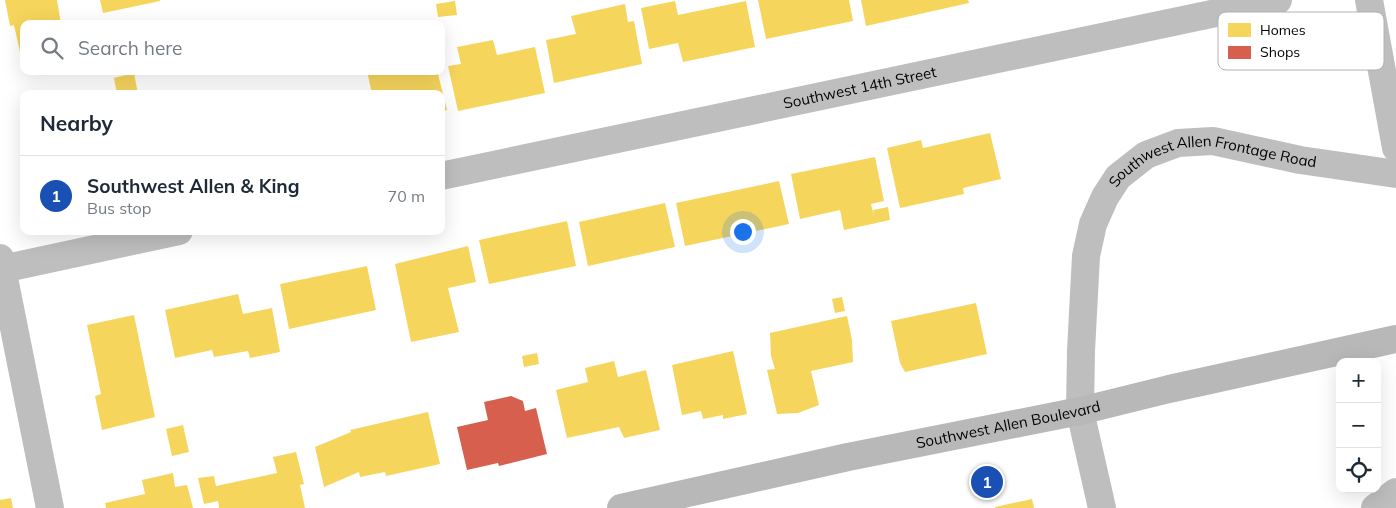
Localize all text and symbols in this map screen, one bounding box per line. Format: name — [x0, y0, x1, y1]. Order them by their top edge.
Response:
legend — [1218, 12, 1384, 70]
search box — [20, 20, 445, 75]
text: Homes — [1260, 21, 1306, 39]
icon: search — [38, 34, 66, 62]
text: Search here — [78, 36, 182, 60]
text: Shops — [1260, 43, 1300, 61]
street label: Southwest 14th Street — [782, 62, 938, 113]
text: Nearby — [40, 110, 113, 136]
street label: Southwest Allen Frontage Road — [1104, 131, 1318, 190]
text: Southwest Allen & King — [87, 174, 300, 198]
text: 1 — [51, 186, 61, 206]
text: 70 m — [388, 186, 425, 206]
text: Bus stop — [87, 198, 151, 218]
your location — [730, 219, 756, 245]
map controls — [1336, 358, 1381, 493]
button: + — [1336, 358, 1381, 403]
street label: Southwest Allen Boulevard — [914, 396, 1102, 452]
button: − — [1336, 403, 1381, 448]
button: locate — [1336, 448, 1381, 493]
pin: 1 — [971, 463, 1003, 501]

